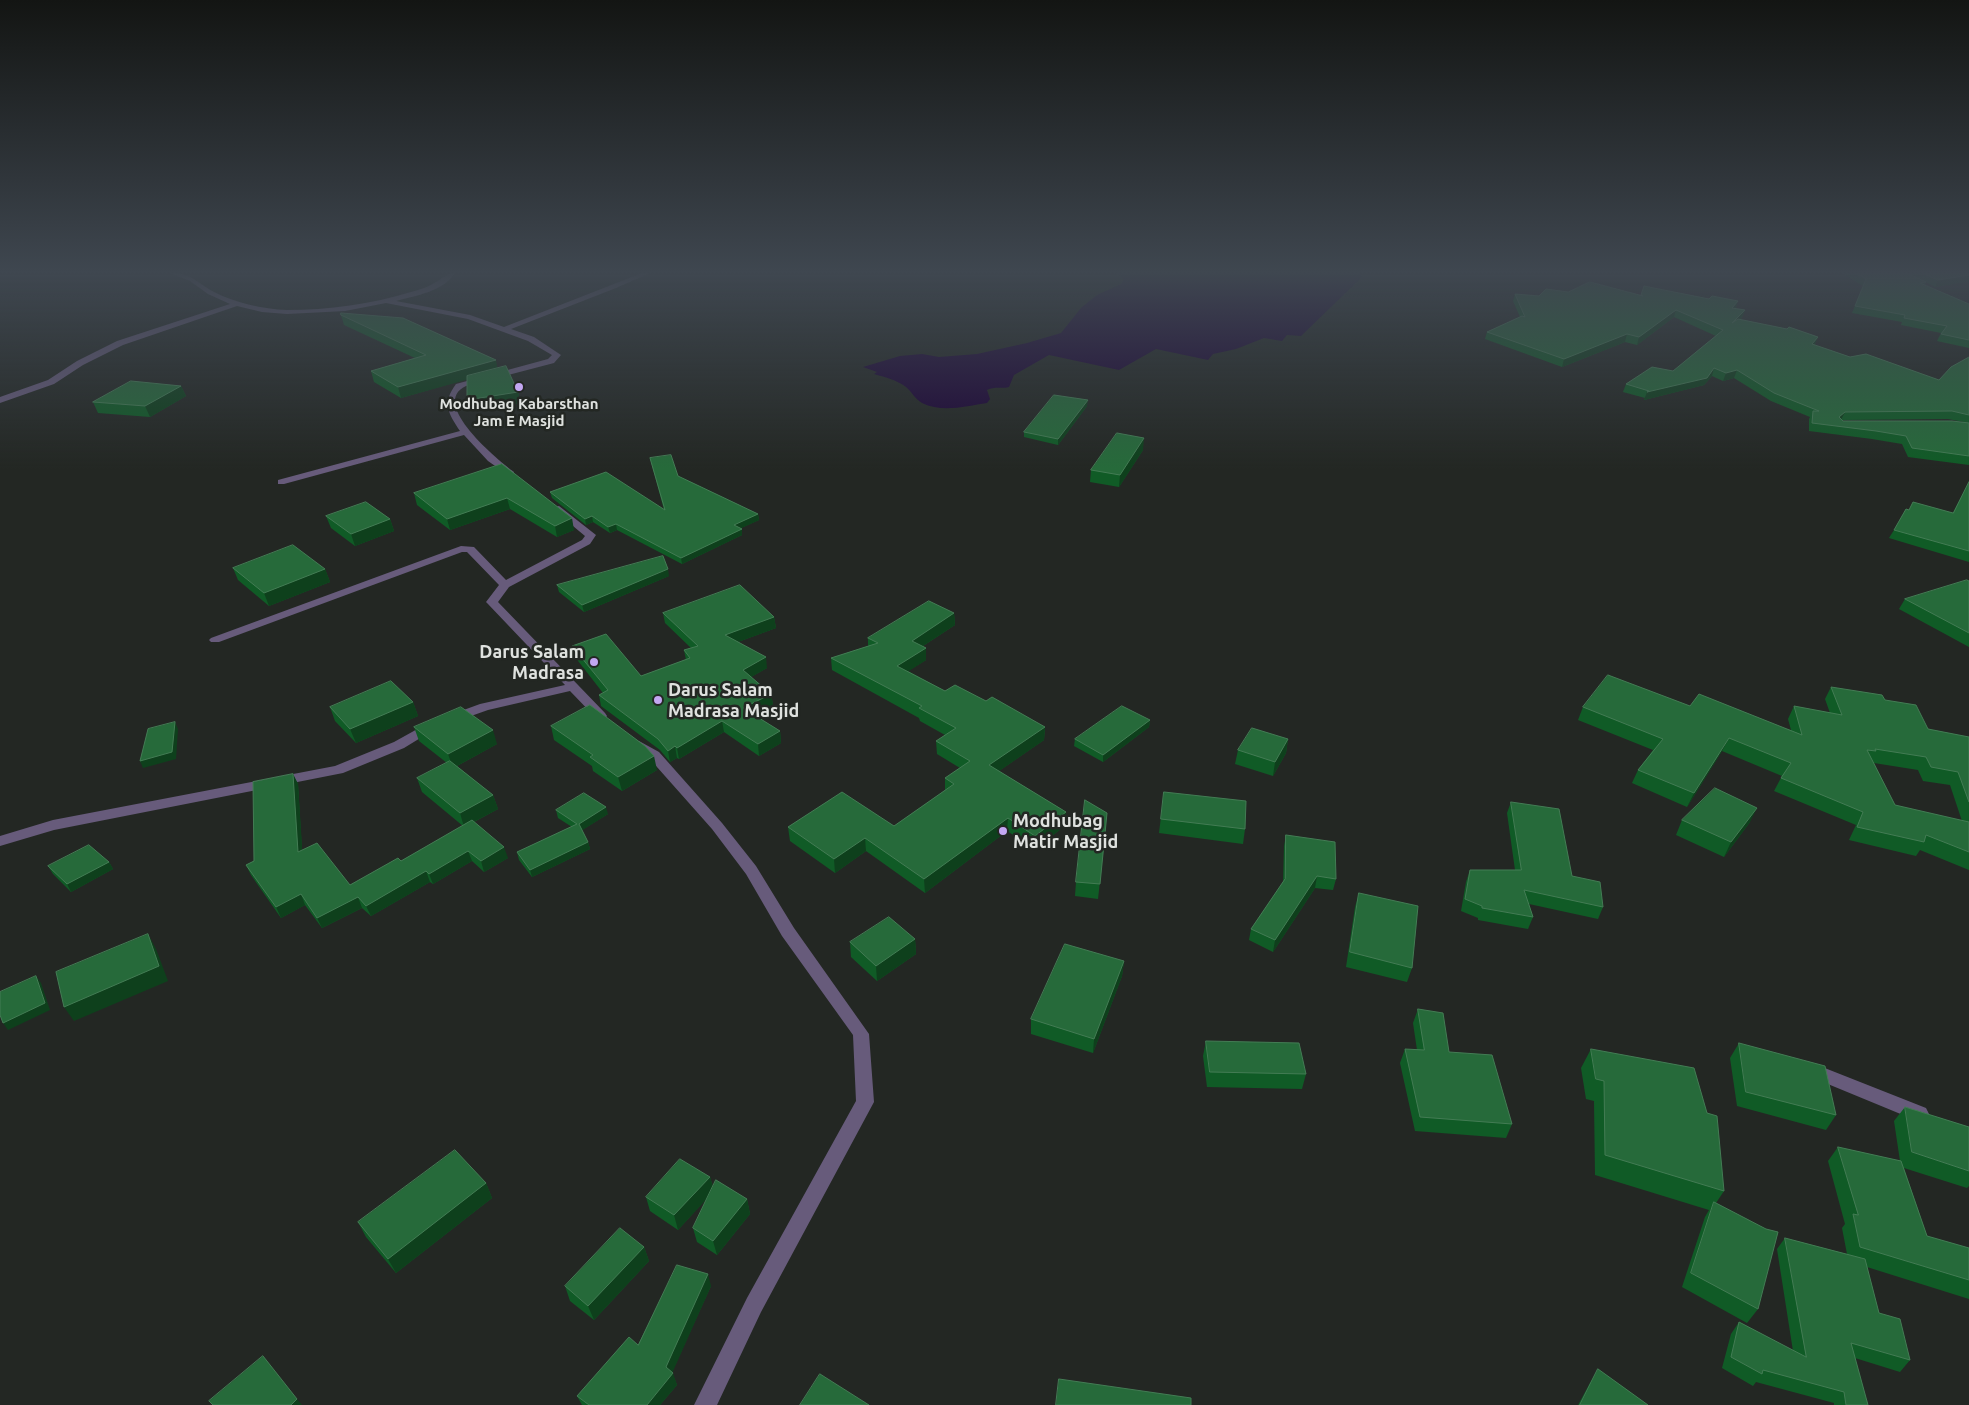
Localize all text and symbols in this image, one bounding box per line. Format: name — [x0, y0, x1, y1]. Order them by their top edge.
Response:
marker: Modhubag Kabarsthan Jam E Masjid — [513, 381, 525, 393]
place label: Modhubag Kabarsthan Jam E Masjid — [440, 395, 598, 430]
place label: Darus Salam Madrasa — [479, 641, 584, 684]
marker: Darus Salam Madrasa — [588, 656, 600, 668]
place label: Darus Salam Madrasa Masjid — [668, 679, 799, 722]
marker: Darus Salam Madrasa Masjid — [652, 694, 664, 706]
place label: Modhubag Matir Masjid — [1013, 810, 1118, 852]
marker: Modhubag Matir Masjid — [997, 825, 1009, 837]

